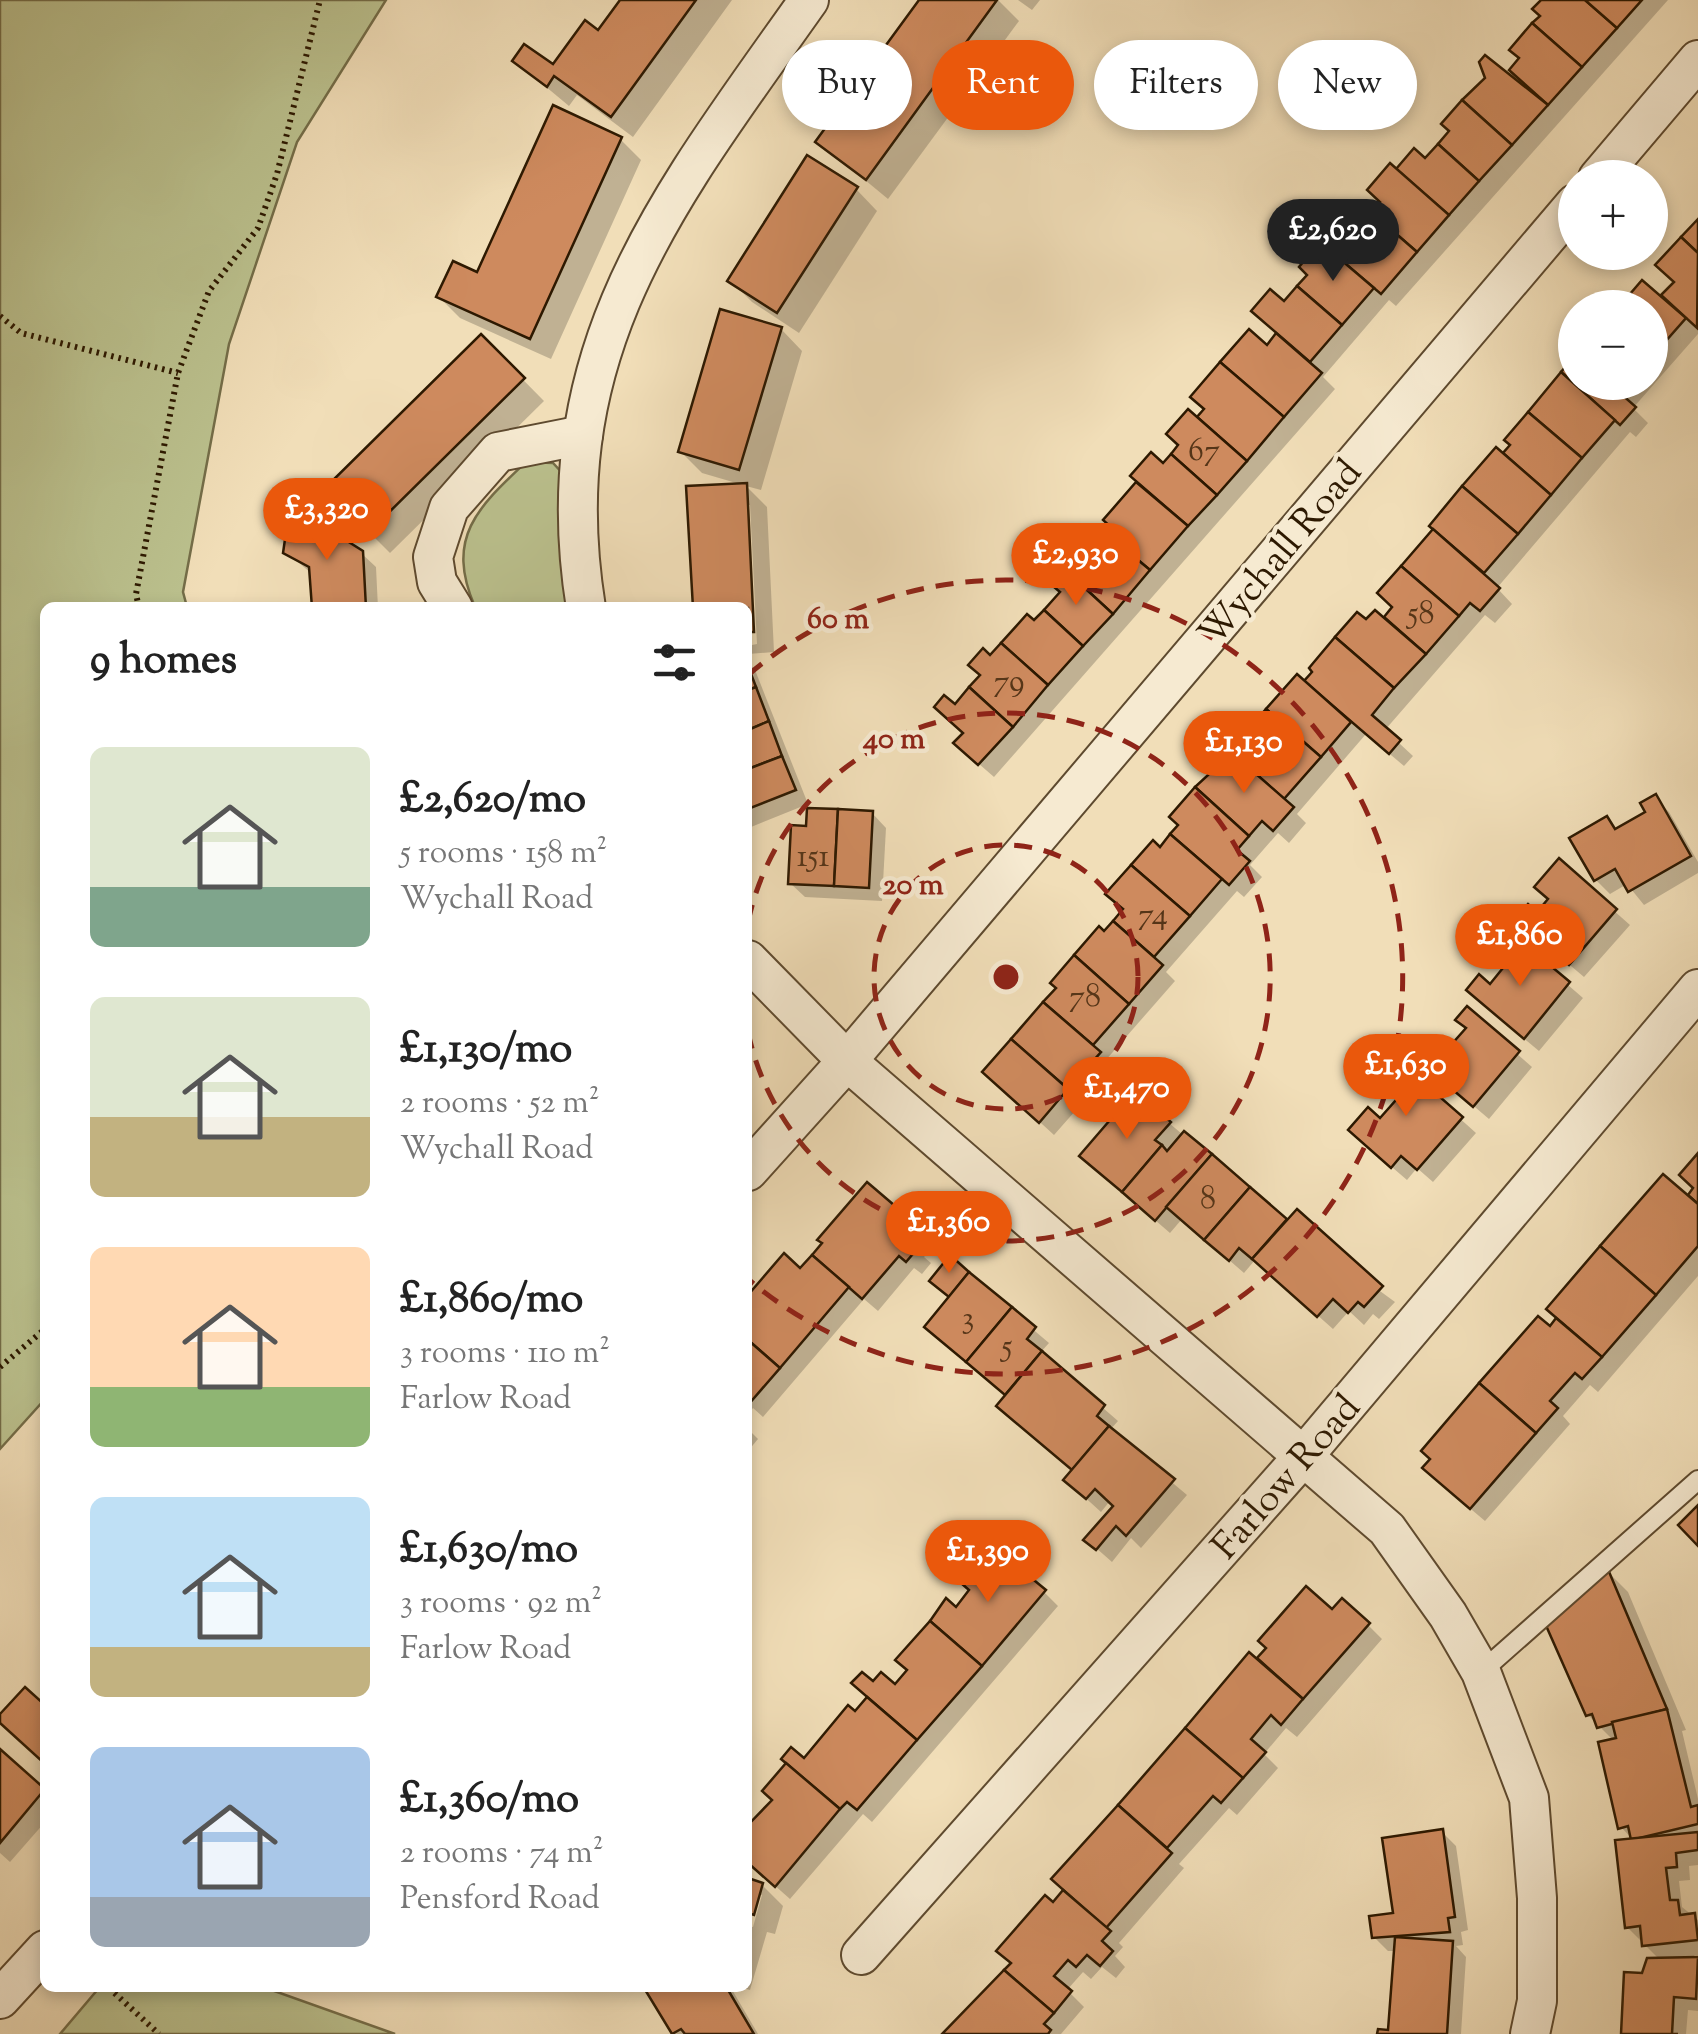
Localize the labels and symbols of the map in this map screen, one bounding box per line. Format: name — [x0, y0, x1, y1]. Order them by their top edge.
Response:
pin: £2,620 — [1252, 199, 1414, 284]
house number: 67 — [1188, 429, 1220, 475]
street label: Wychall Road — [1188, 449, 1377, 660]
pin: £3,320 — [246, 478, 408, 563]
pin: £2,930 — [995, 523, 1157, 608]
house number: 58 — [1406, 592, 1434, 638]
text: 60 m — [807, 599, 869, 642]
house number: 79 — [994, 660, 1024, 706]
pin: £1,130 — [1163, 711, 1325, 796]
text: 40 m — [862, 719, 925, 762]
house number: 151 — [797, 835, 829, 881]
text: 20 m — [882, 865, 944, 908]
house number: 74 — [1138, 893, 1168, 939]
pin: £1,860 — [1439, 904, 1601, 989]
centre of rings — [988, 959, 1024, 995]
house number: 78 — [1069, 975, 1101, 1021]
pin: £1,630 — [1325, 1034, 1487, 1119]
pin: £1,470 — [1046, 1057, 1208, 1142]
house number: 8 — [1200, 1177, 1216, 1223]
pin: £1,360 — [868, 1191, 1030, 1276]
house number: 3 — [962, 1297, 974, 1343]
house number: 5 — [1000, 1325, 1013, 1371]
street label: Farlow Road — [1201, 1384, 1375, 1573]
pin: £1,390 — [907, 1520, 1069, 1605]

